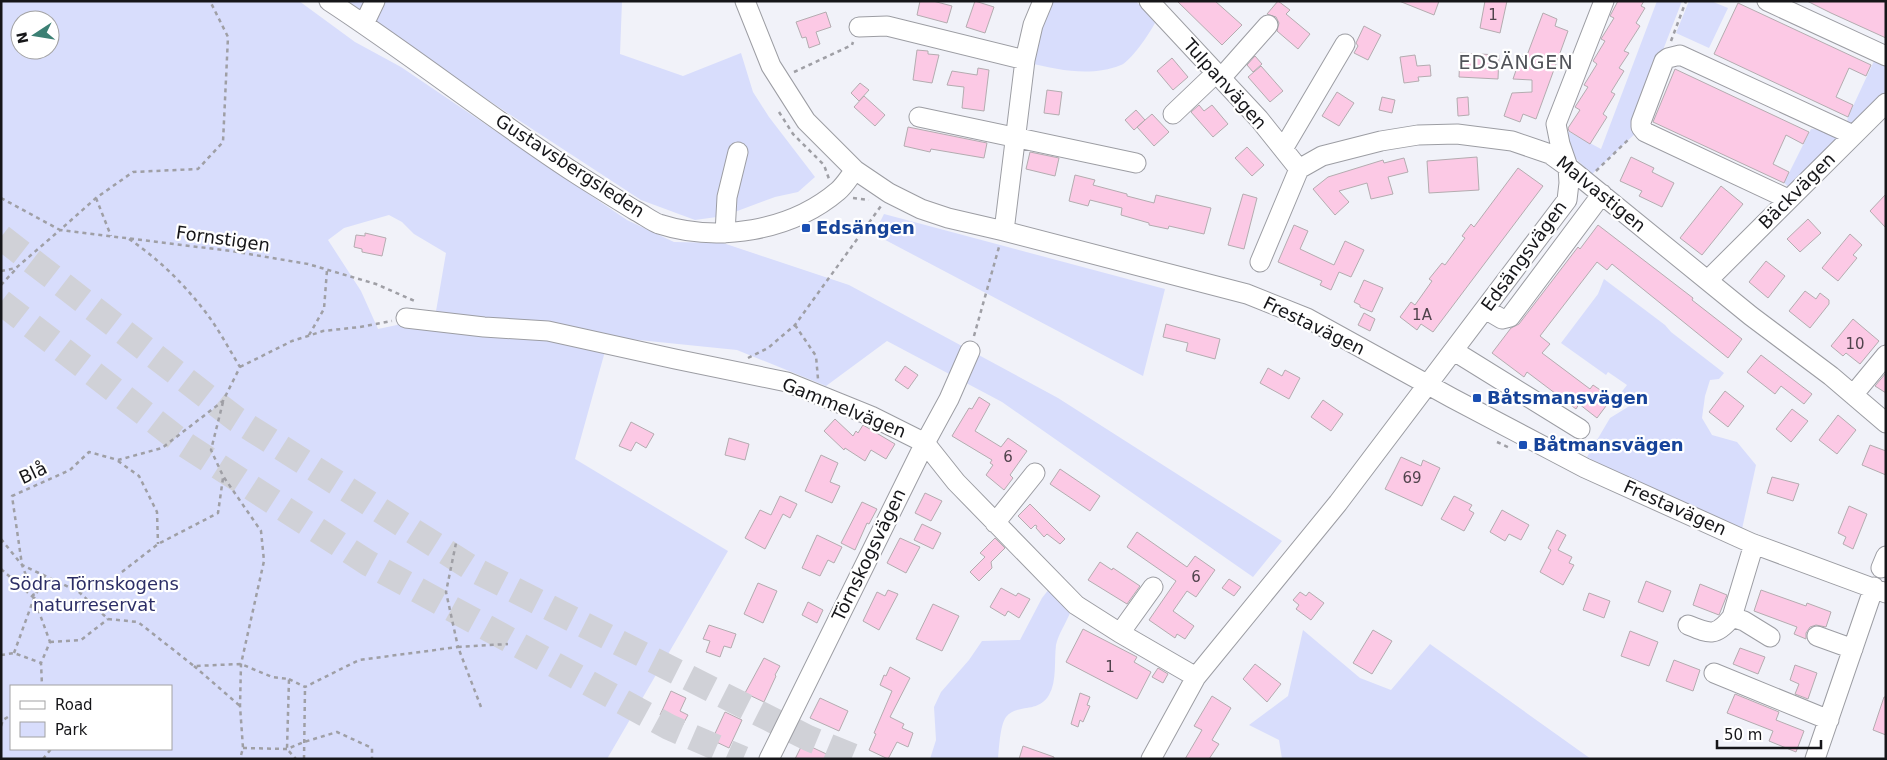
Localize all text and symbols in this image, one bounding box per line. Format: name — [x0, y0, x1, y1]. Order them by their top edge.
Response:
house number: 1 — [1488, 6, 1498, 24]
north arrow — [10, 10, 60, 60]
text: N — [13, 30, 31, 45]
street label: Tulpanvägen — [1179, 33, 1271, 133]
district label: EDSÄNGEN — [1458, 51, 1574, 73]
street label: Gustavsbergsleden — [492, 110, 649, 222]
street label: Bäckvägen — [1754, 148, 1839, 233]
street label: Malvastigen — [1553, 151, 1650, 236]
street label: Edsängsvägen — [1477, 197, 1571, 315]
place label: Edsängen — [816, 217, 915, 238]
street label: Fornstigen — [175, 222, 271, 255]
marker: Edsängen — [800, 222, 812, 234]
street label: Frestavägen — [1260, 292, 1368, 359]
house number: 1A — [1412, 306, 1433, 324]
house number: 10 — [1845, 335, 1865, 353]
street label: Gammelvägen — [779, 373, 909, 442]
place label: Båtsmansvägen — [1487, 387, 1648, 408]
marker: Båtsmansvägen — [1471, 392, 1483, 404]
place label: Båtmansvägen — [1533, 434, 1684, 455]
marker: Båtmansvägen — [1517, 439, 1529, 451]
house number: 6 — [1003, 448, 1013, 466]
street label: Blå — [15, 457, 50, 488]
house number: 69 — [1402, 469, 1422, 487]
street label: Frestavägen — [1621, 476, 1730, 540]
street label: Törnskogsvägen — [827, 485, 910, 625]
house number: 6 — [1191, 568, 1201, 586]
park label: Södra Törnskogens naturreservat — [9, 573, 179, 615]
house number: 1 — [1105, 658, 1115, 676]
legend — [10, 685, 172, 750]
text: Road — [55, 696, 93, 714]
scale bar — [1717, 718, 1821, 750]
text: Park — [55, 721, 88, 739]
text: 50 m — [1724, 726, 1762, 744]

